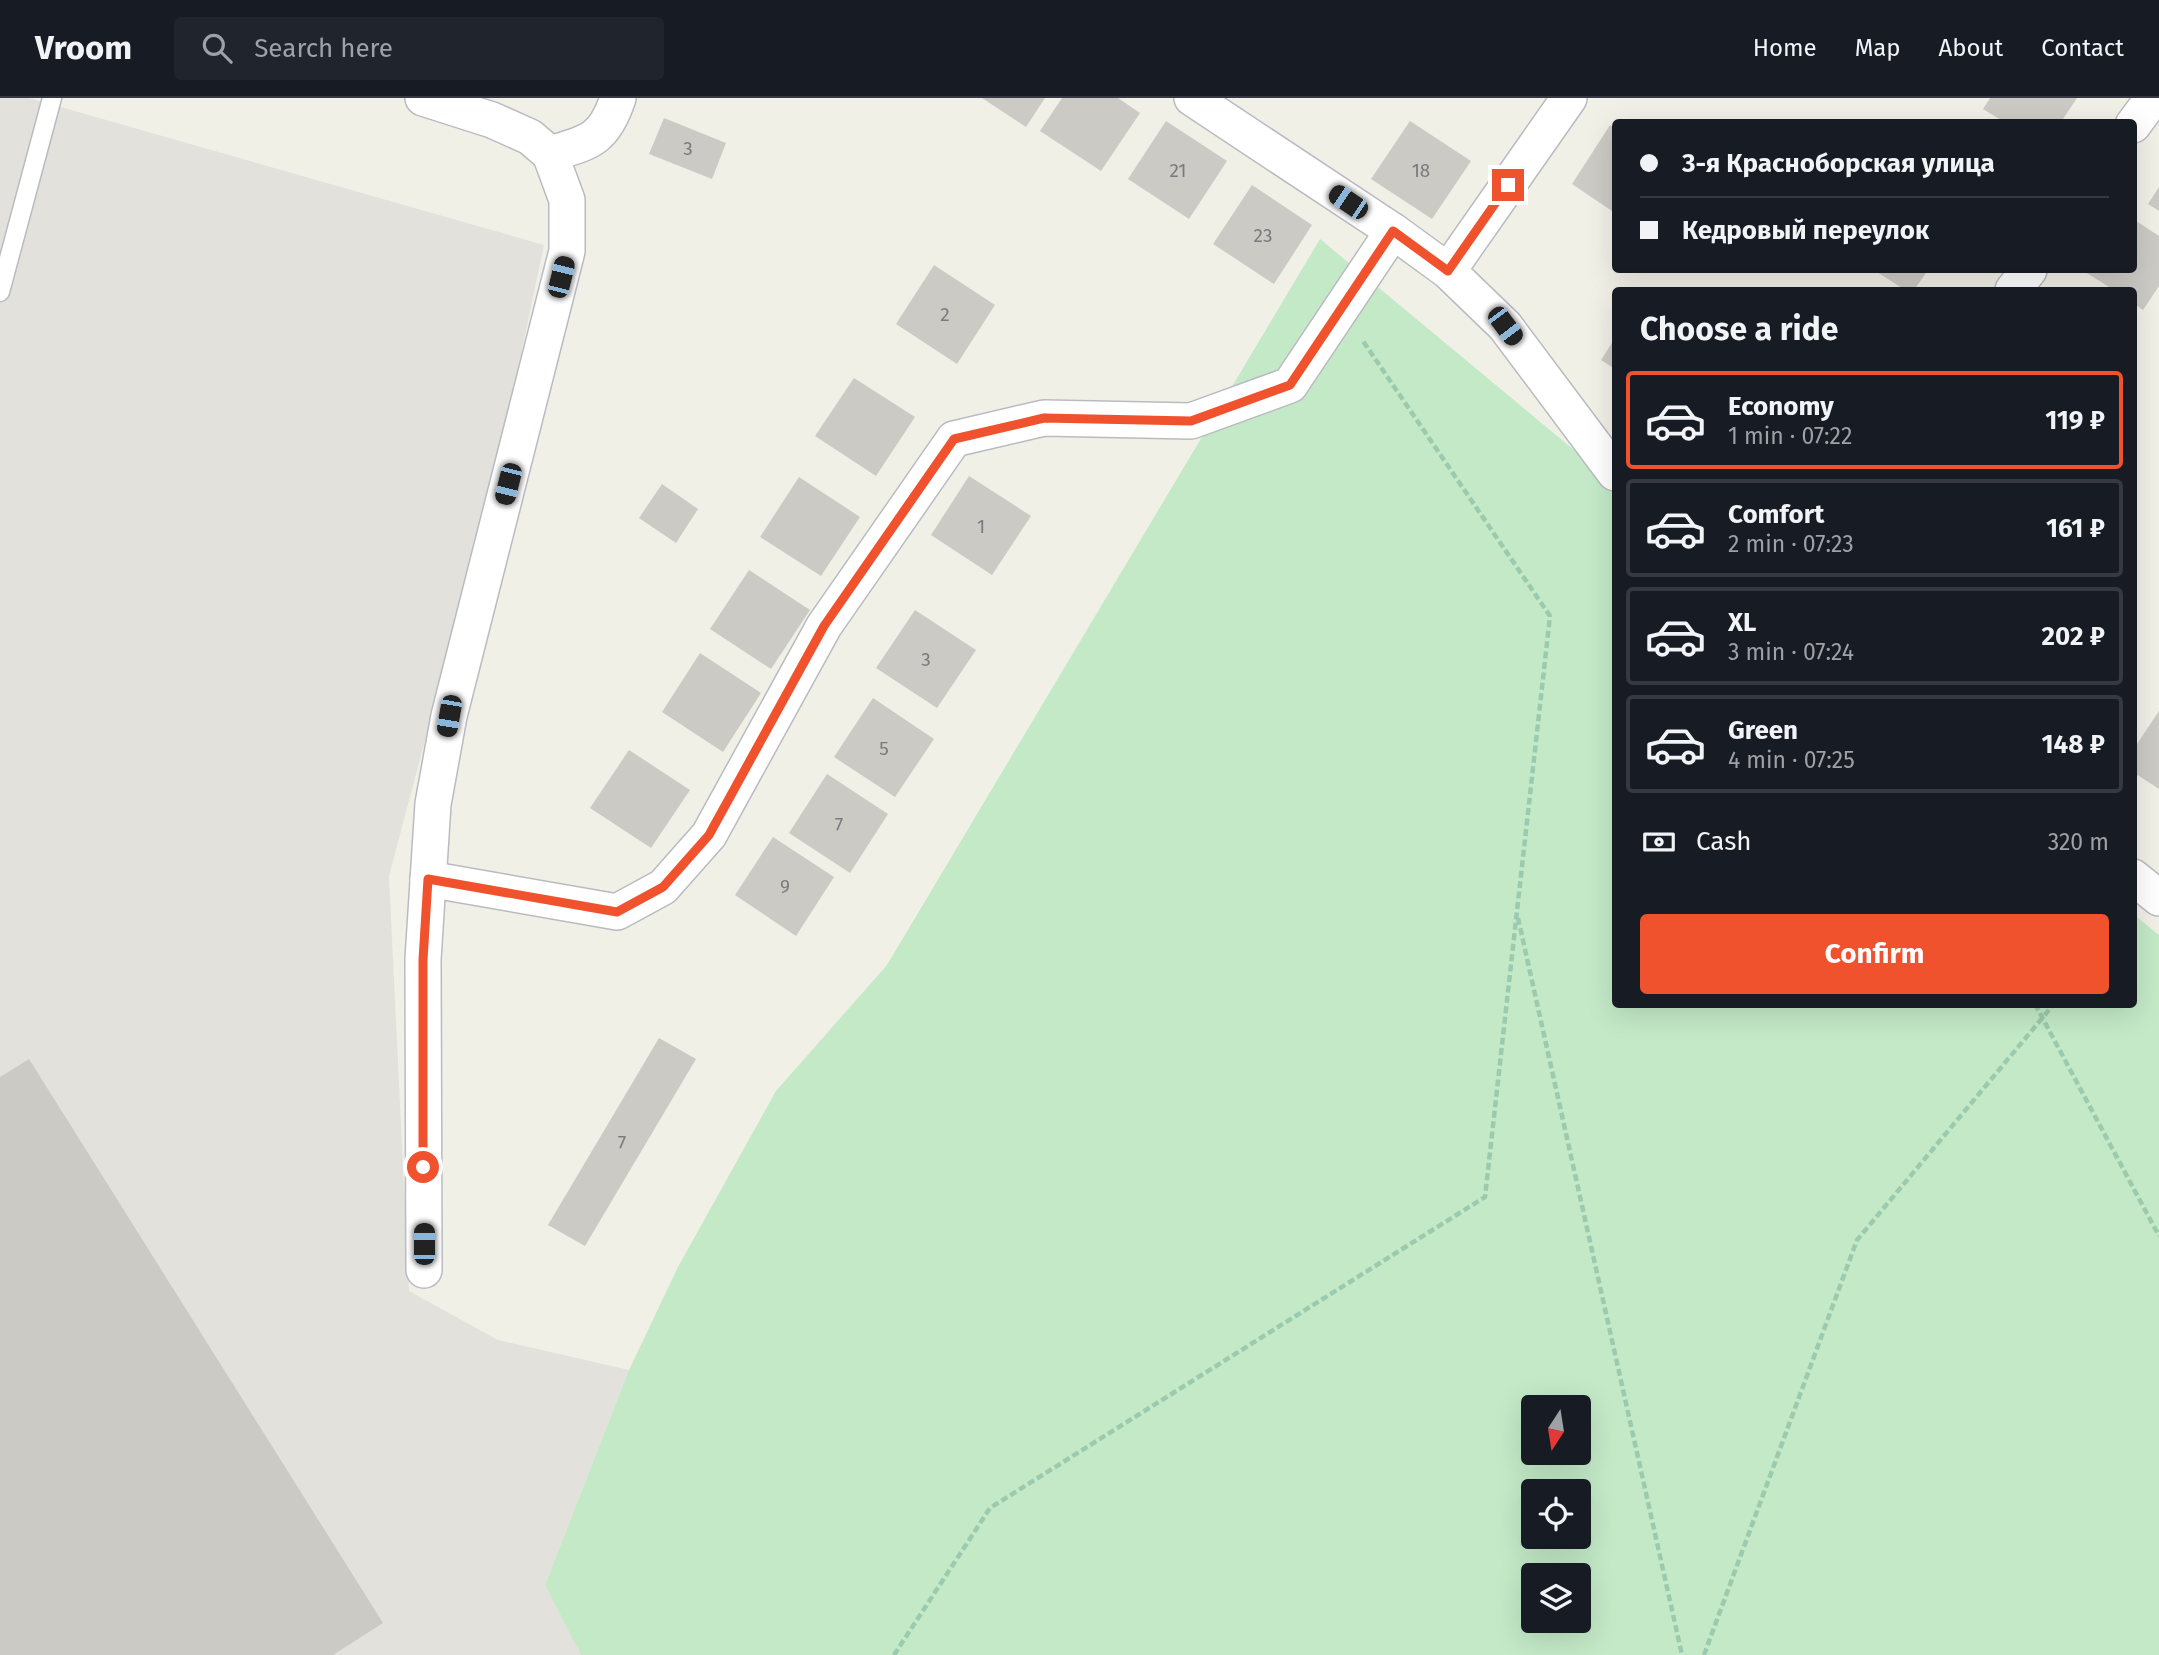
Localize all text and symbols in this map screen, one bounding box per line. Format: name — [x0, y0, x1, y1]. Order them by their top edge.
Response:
search box — [174, 17, 664, 80]
text: Vroom — [35, 28, 132, 68]
icon: search — [198, 29, 236, 67]
text: Search here — [254, 33, 393, 64]
text: Home — [1753, 34, 1817, 62]
text: Map — [1855, 34, 1901, 62]
text: About — [1939, 34, 2003, 62]
text: Contact — [2041, 34, 2124, 62]
house number: 3 — [683, 137, 693, 160]
text: 3-я Красноборская улица — [1682, 148, 1995, 179]
house number: 21 — [1169, 159, 1187, 182]
house number: 18 — [1412, 159, 1430, 182]
route end — [1492, 169, 1524, 201]
car — [1325, 182, 1372, 222]
text: Кедровый переулок — [1682, 215, 1929, 246]
house number: 23 — [1254, 224, 1272, 247]
car — [546, 254, 577, 300]
house number: 2 — [940, 303, 950, 326]
car — [1484, 303, 1527, 349]
text: Choose a ride — [1640, 310, 1838, 348]
icon: car — [1644, 389, 1707, 452]
text: Economy — [1728, 391, 1834, 422]
text: 119 ₽ — [2045, 405, 2105, 436]
text: 1 min · 07:22 — [1728, 422, 1852, 450]
car — [493, 461, 524, 507]
icon: car — [1644, 497, 1707, 560]
text: Comfort — [1728, 499, 1824, 530]
text: 161 ₽ — [2046, 513, 2105, 544]
house number: 1 — [977, 515, 985, 538]
text: 2 min · 07:23 — [1728, 530, 1854, 558]
icon: car — [1644, 605, 1707, 668]
text: XL — [1728, 607, 1756, 638]
text: 202 ₽ — [2042, 621, 2105, 652]
text: 3 min · 07:24 — [1728, 638, 1854, 666]
house number: 3 — [921, 648, 931, 671]
car — [436, 693, 463, 739]
icon: car — [1644, 713, 1707, 776]
text: Green — [1728, 715, 1798, 746]
text: 148 ₽ — [2042, 729, 2105, 760]
house number: 5 — [879, 737, 889, 760]
text: 4 min · 07:25 — [1728, 746, 1855, 774]
house number: 7 — [835, 813, 843, 836]
icon: cash — [1640, 823, 1678, 861]
text: Cash — [1696, 826, 1752, 857]
text: 320 m — [2048, 828, 2109, 856]
house number: 9 — [780, 875, 790, 898]
button: Confirm — [1640, 914, 2109, 994]
house number: 7 — [618, 1131, 626, 1154]
route start — [407, 1151, 439, 1183]
car — [414, 1223, 435, 1265]
north arrow — [1521, 1395, 1591, 1465]
map controls — [1521, 1395, 1591, 1633]
button: locate — [1521, 1479, 1591, 1549]
button: layers — [1521, 1563, 1591, 1633]

